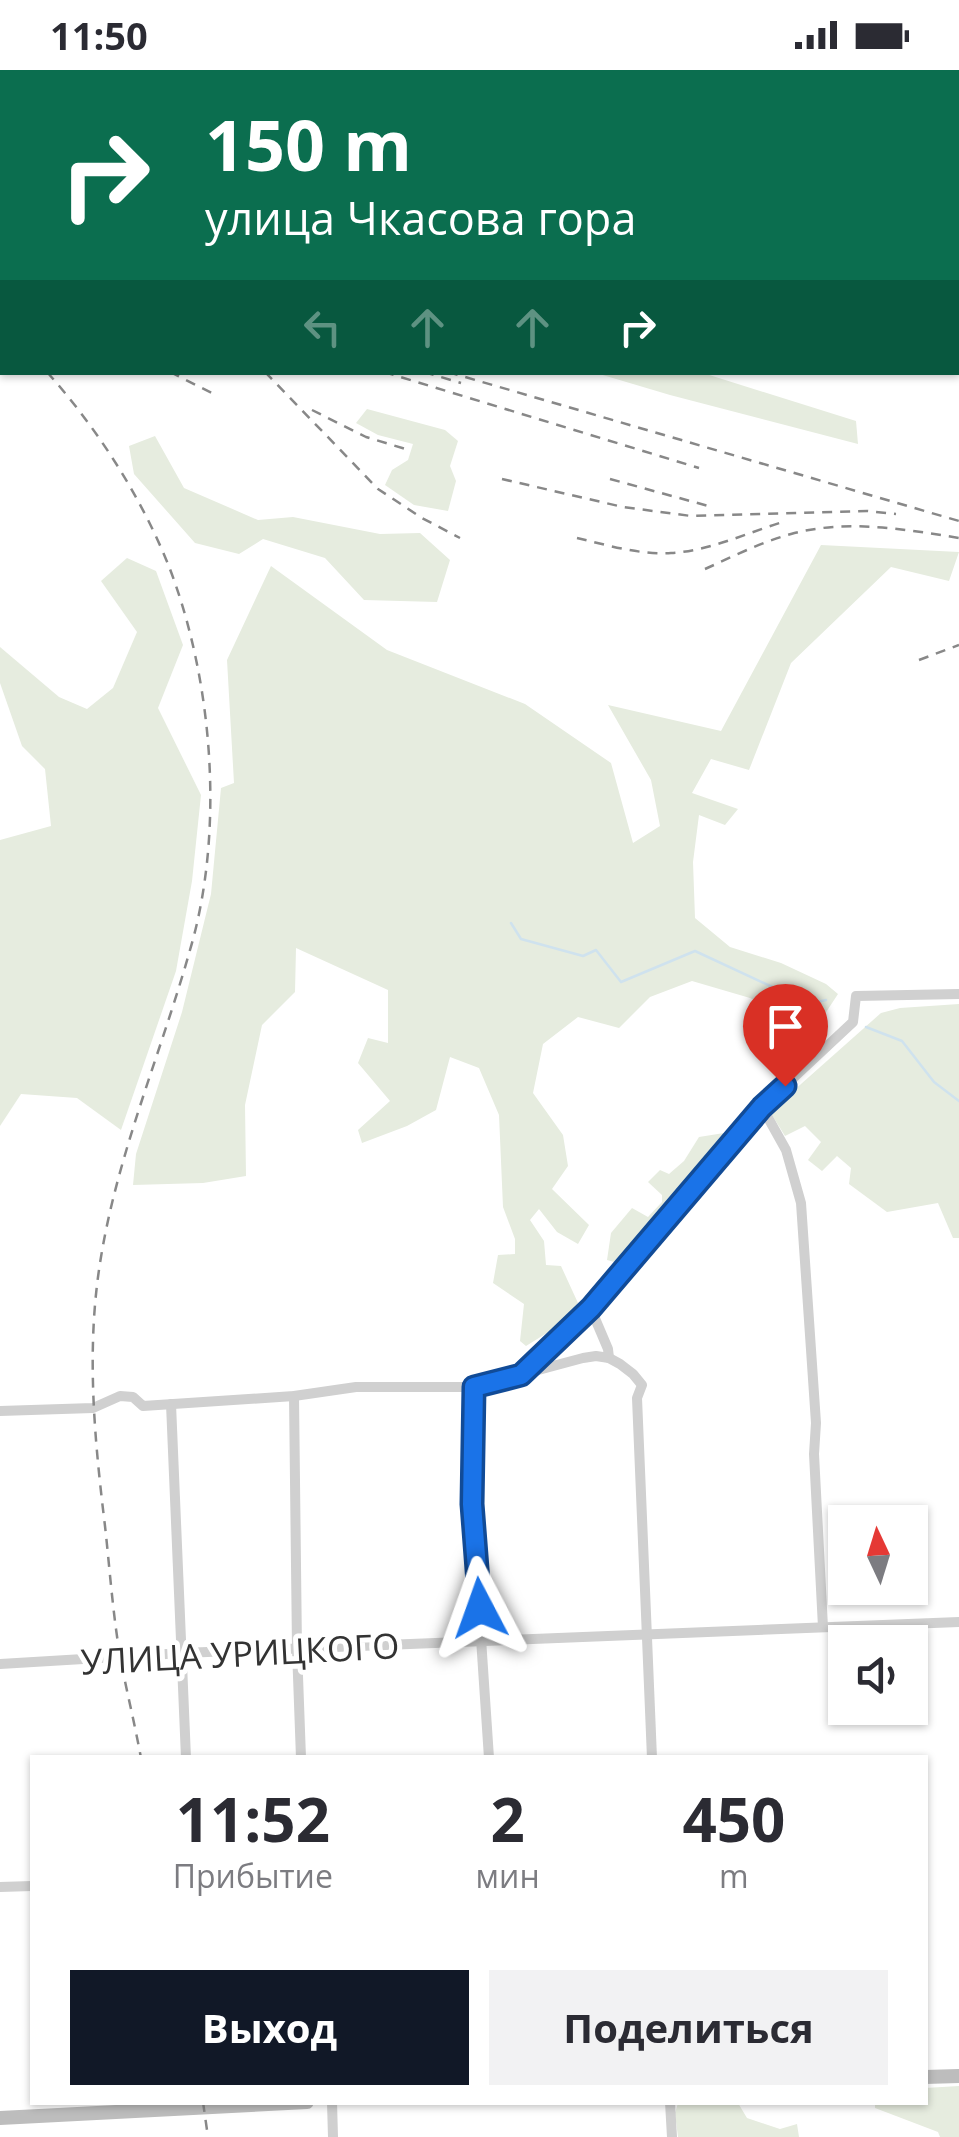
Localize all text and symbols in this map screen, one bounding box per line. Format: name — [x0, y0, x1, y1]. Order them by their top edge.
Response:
text: 11:50 — [50, 9, 148, 61]
text: 150 m — [205, 96, 412, 192]
icon: right — [40, 110, 170, 240]
text: улица Чкасова гора — [205, 187, 636, 248]
icon: left — [295, 300, 350, 355]
icon: ahead — [400, 300, 455, 355]
icon: ahead — [505, 300, 560, 355]
icon: right — [610, 300, 665, 355]
pin — [743, 984, 828, 1087]
icon: arrive — [758, 999, 813, 1054]
north arrow — [828, 1505, 928, 1605]
map controls — [828, 1505, 928, 1725]
position arrow — [428, 1556, 532, 1660]
street label: УЛИЦА УРИЦКОГО — [80, 1621, 400, 1685]
button: sound — [828, 1625, 928, 1725]
text: 11:52 — [176, 1778, 330, 1860]
text: 2 — [490, 1778, 525, 1860]
text: 450 — [682, 1778, 785, 1860]
text: Прибытие — [173, 1854, 333, 1897]
text: мин — [476, 1854, 540, 1897]
text: m — [719, 1854, 749, 1897]
button: Выход — [70, 1970, 469, 2085]
button: Поделиться — [489, 1970, 888, 2085]

